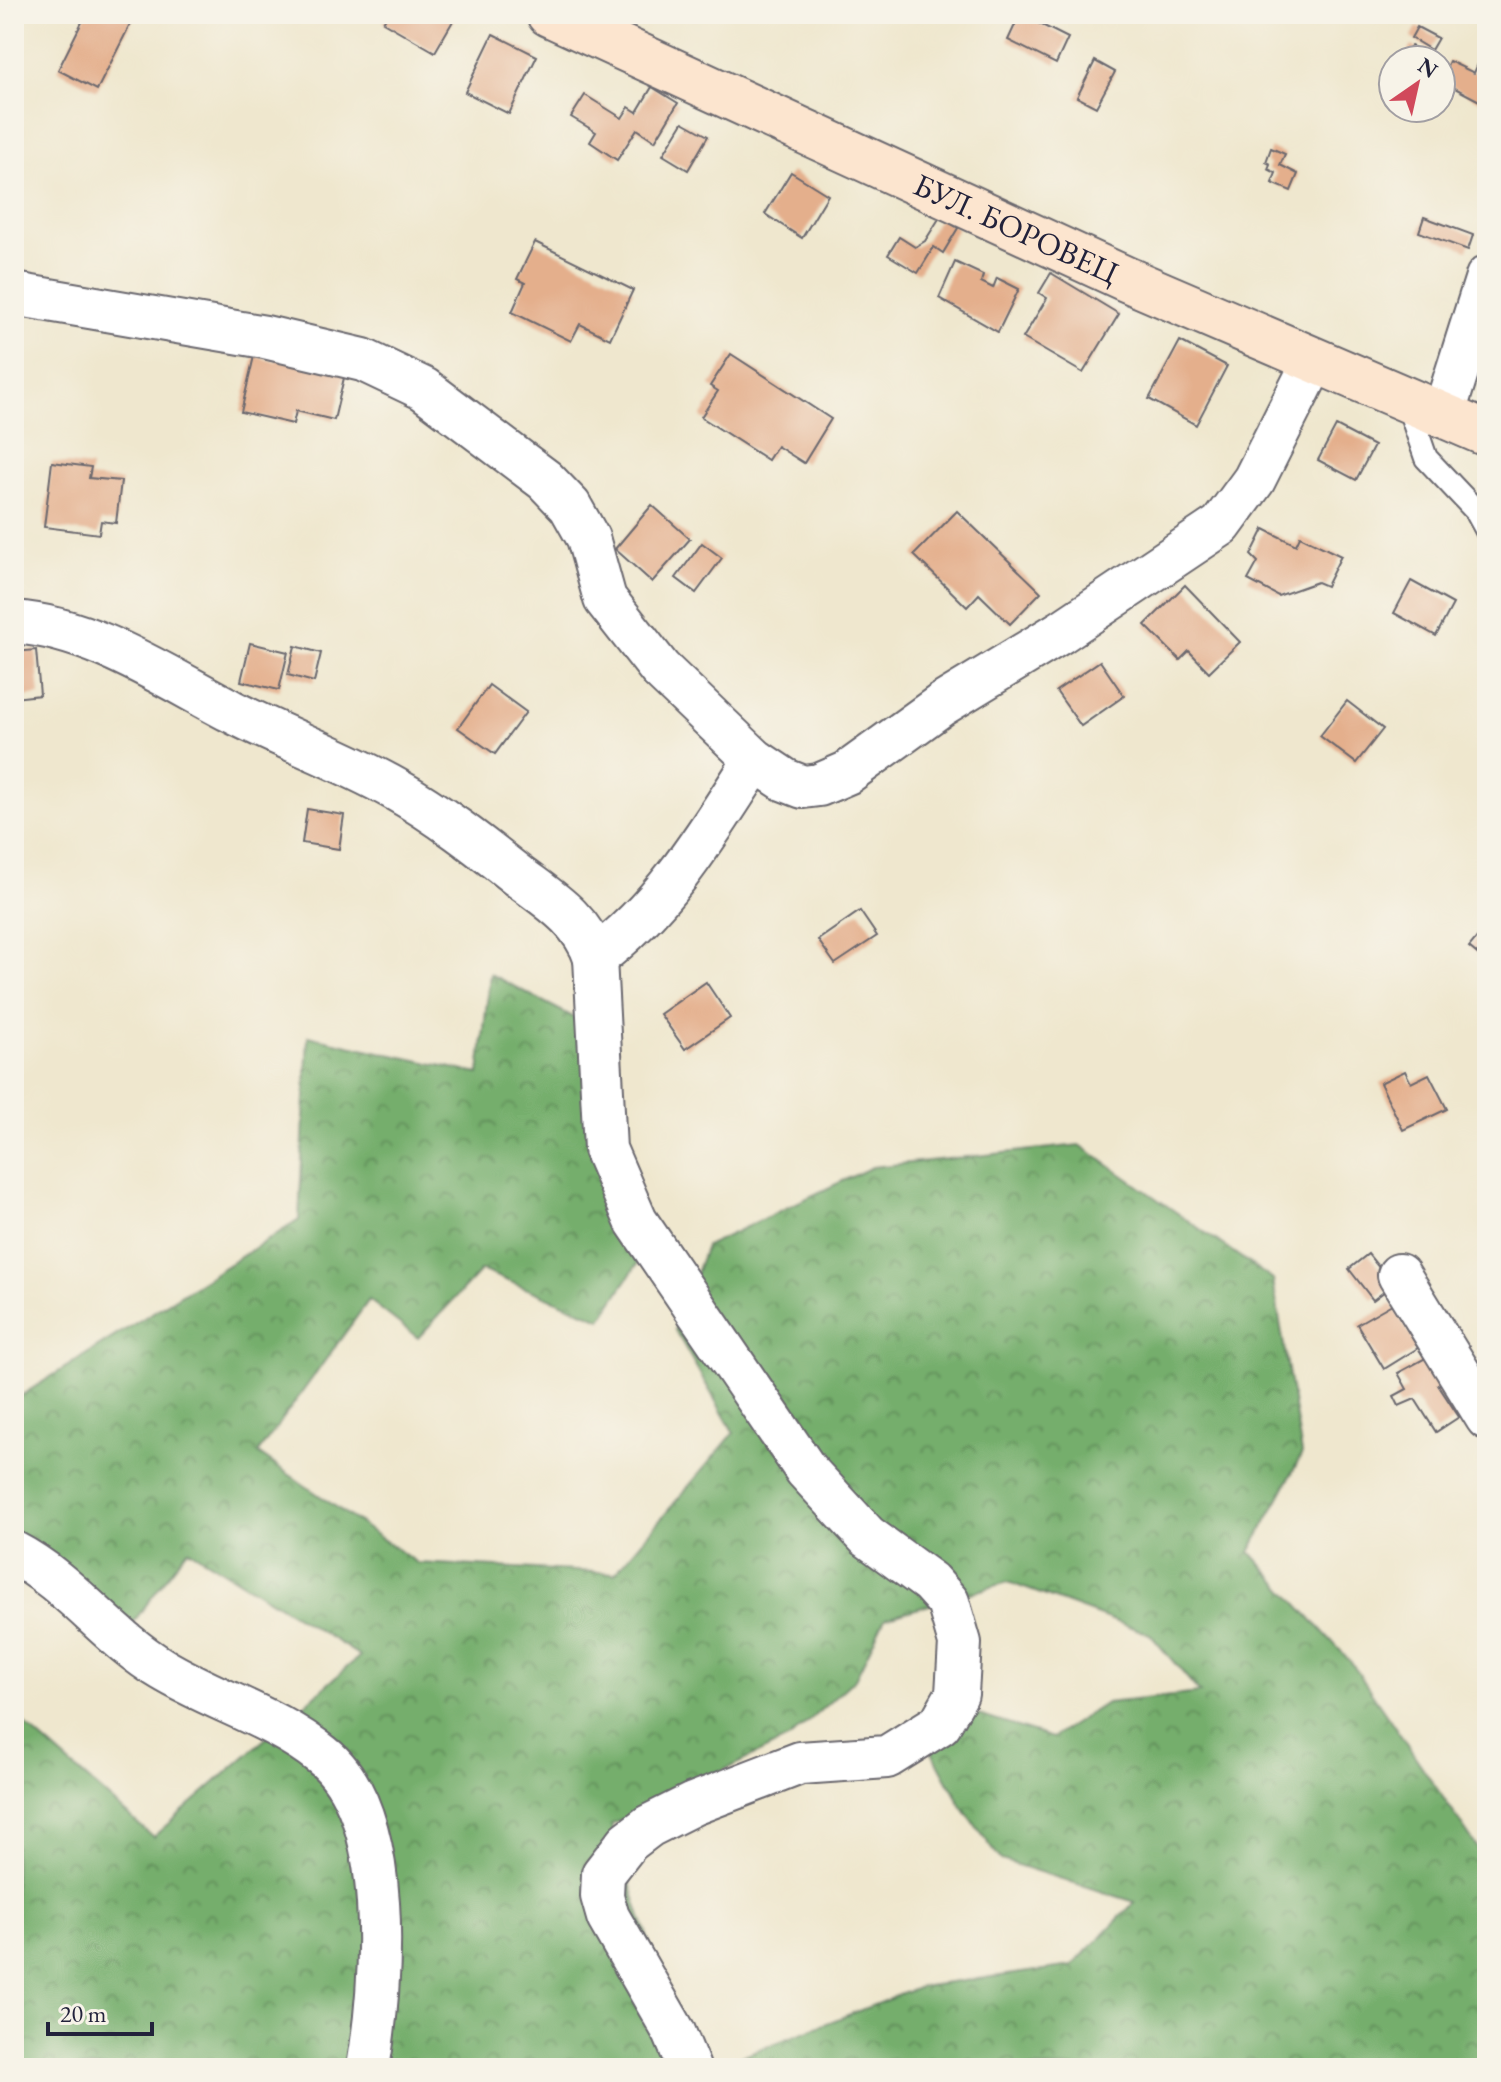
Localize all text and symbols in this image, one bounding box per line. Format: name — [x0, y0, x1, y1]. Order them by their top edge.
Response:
north arrow — [1377, 44, 1457, 124]
text: N — [1412, 51, 1444, 85]
street label: БУЛ. БОРОВЕЦ — [907, 163, 1125, 294]
scale bar — [48, 1986, 152, 2036]
text: 20 m — [60, 1998, 107, 2029]

